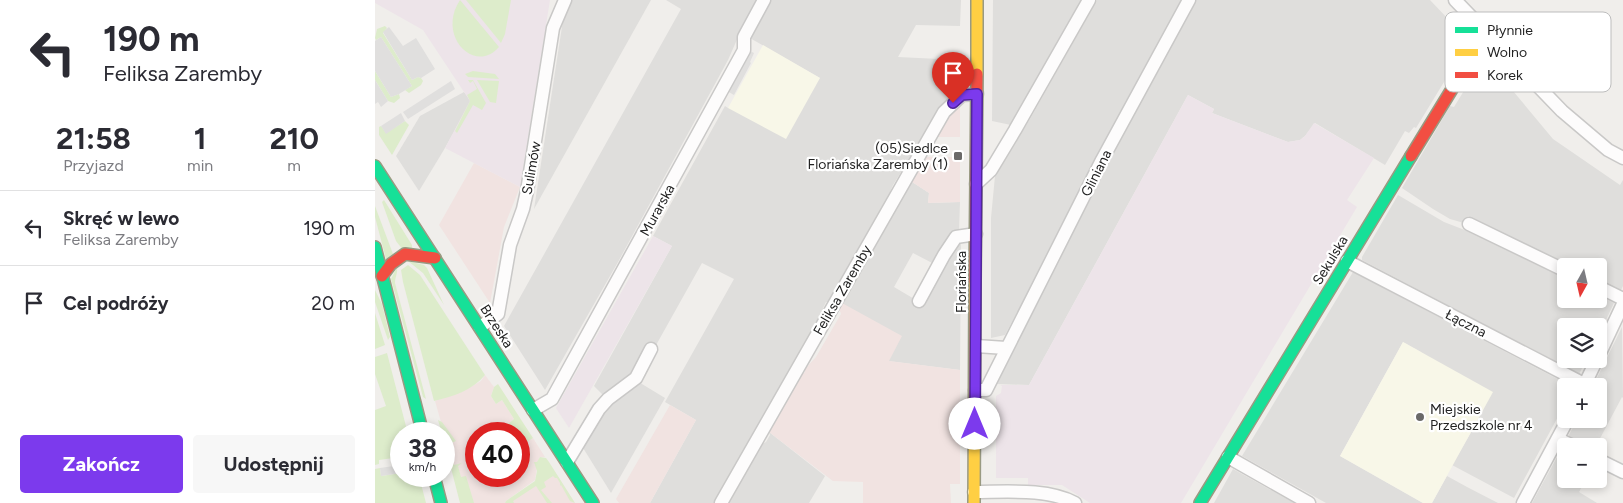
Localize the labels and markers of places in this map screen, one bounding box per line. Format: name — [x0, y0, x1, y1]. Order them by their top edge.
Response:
pin — [932, 52, 974, 103]
place label: (05)Siedlce Floriańska Zaremby (1) — [808, 140, 948, 173]
marker: (05)Siedlce Floriańska Zaremby (1) — [952, 150, 964, 162]
place label: Miejskie Przedszkole nr 4 — [1430, 401, 1533, 434]
marker: Miejskie Przedszkole nr 4 — [1414, 411, 1426, 423]

